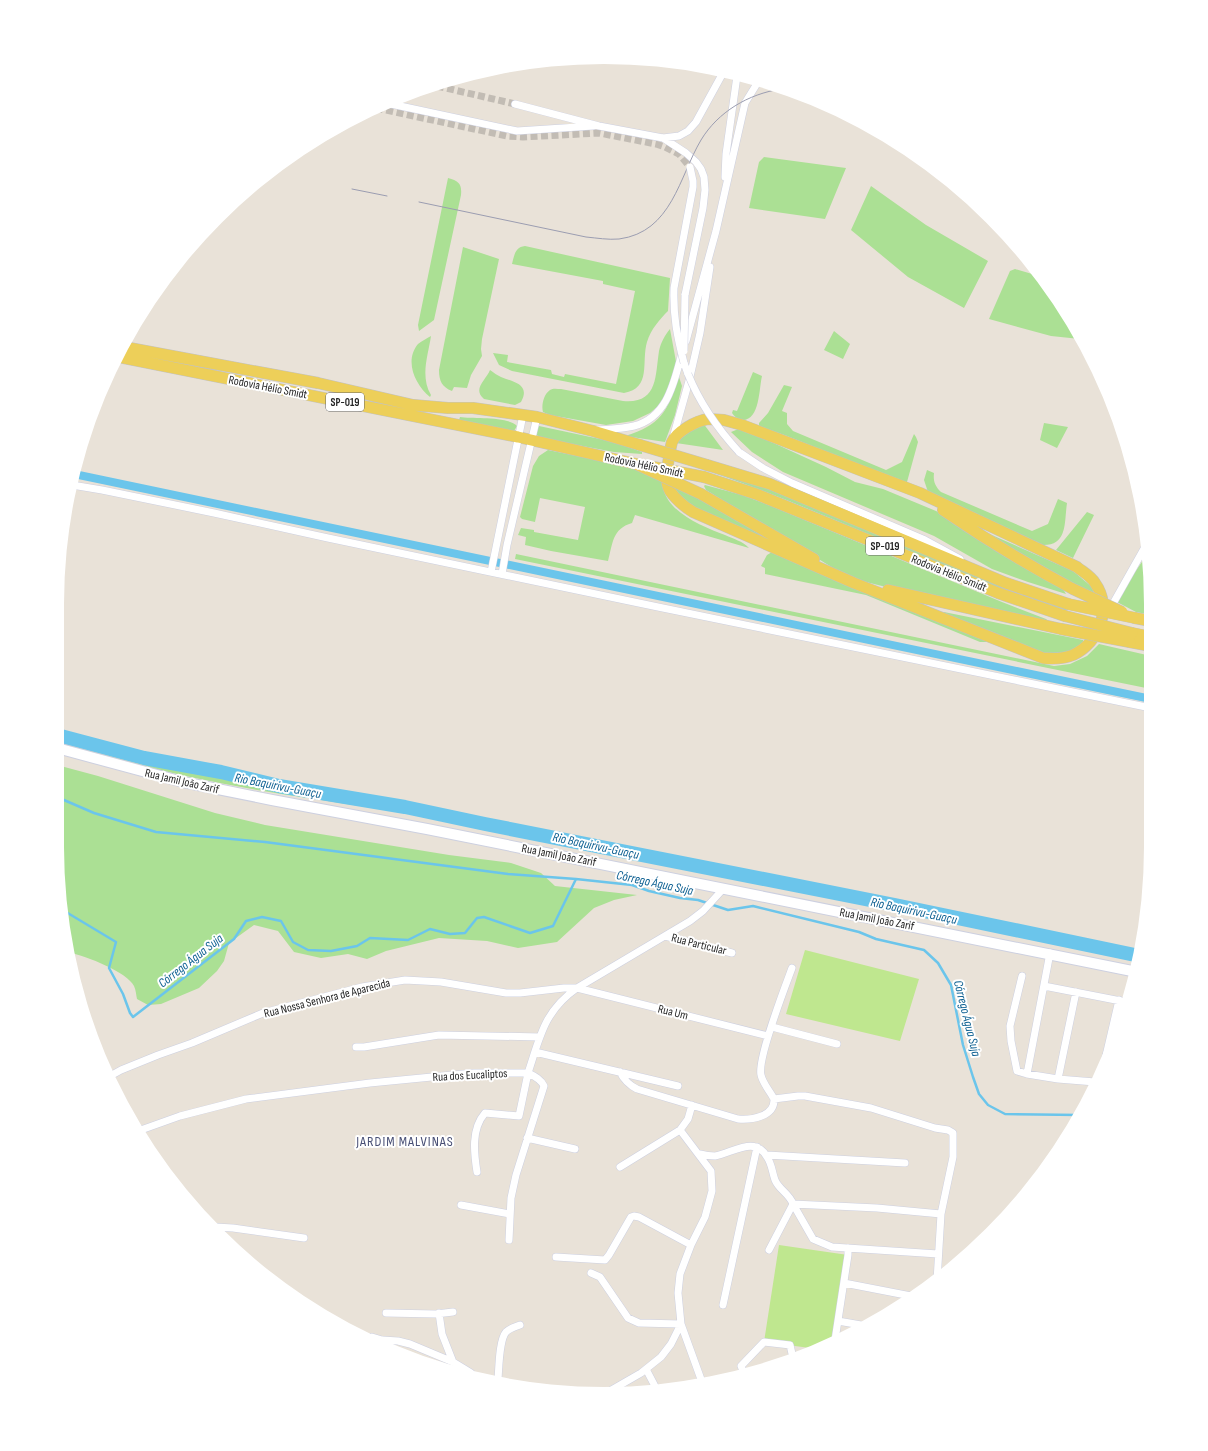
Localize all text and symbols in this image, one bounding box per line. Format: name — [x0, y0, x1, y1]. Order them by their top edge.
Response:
street label: Rodovia Hélio Smidt — [227, 373, 309, 403]
road number: SP-019 — [326, 393, 364, 411]
street label: Rodovia Hélio Smidt — [603, 450, 685, 481]
road number: SP-019 — [866, 537, 904, 555]
street label: Rodovia Hélio Smidt — [909, 552, 989, 596]
street label: Rua Jamil João Zarif — [143, 766, 221, 797]
water label: Rio Baquirivu-Guaçu — [233, 770, 323, 802]
water label: Rio Baquirivu-Guaçu — [551, 829, 641, 863]
street label: Rua Jamil João Zarif — [520, 841, 598, 870]
water label: Córrego Água Suja — [615, 867, 695, 899]
water label: Rio Baquirivu-Guaçu — [869, 894, 959, 928]
street label: Rua Jamil João Zarif — [838, 905, 916, 934]
water label: Córrego Água Suja — [155, 930, 227, 991]
street label: Rua Particular — [670, 930, 728, 959]
street label: Rua Nossa Senhora de Aparecida — [262, 975, 392, 1021]
water label: Córrego Água Suja — [950, 979, 984, 1059]
street label: Rua Um — [656, 1001, 690, 1024]
street label: Rua dos Eucaliptos — [432, 1066, 508, 1085]
district label: JARDIM MALVINAS — [355, 1133, 454, 1150]

